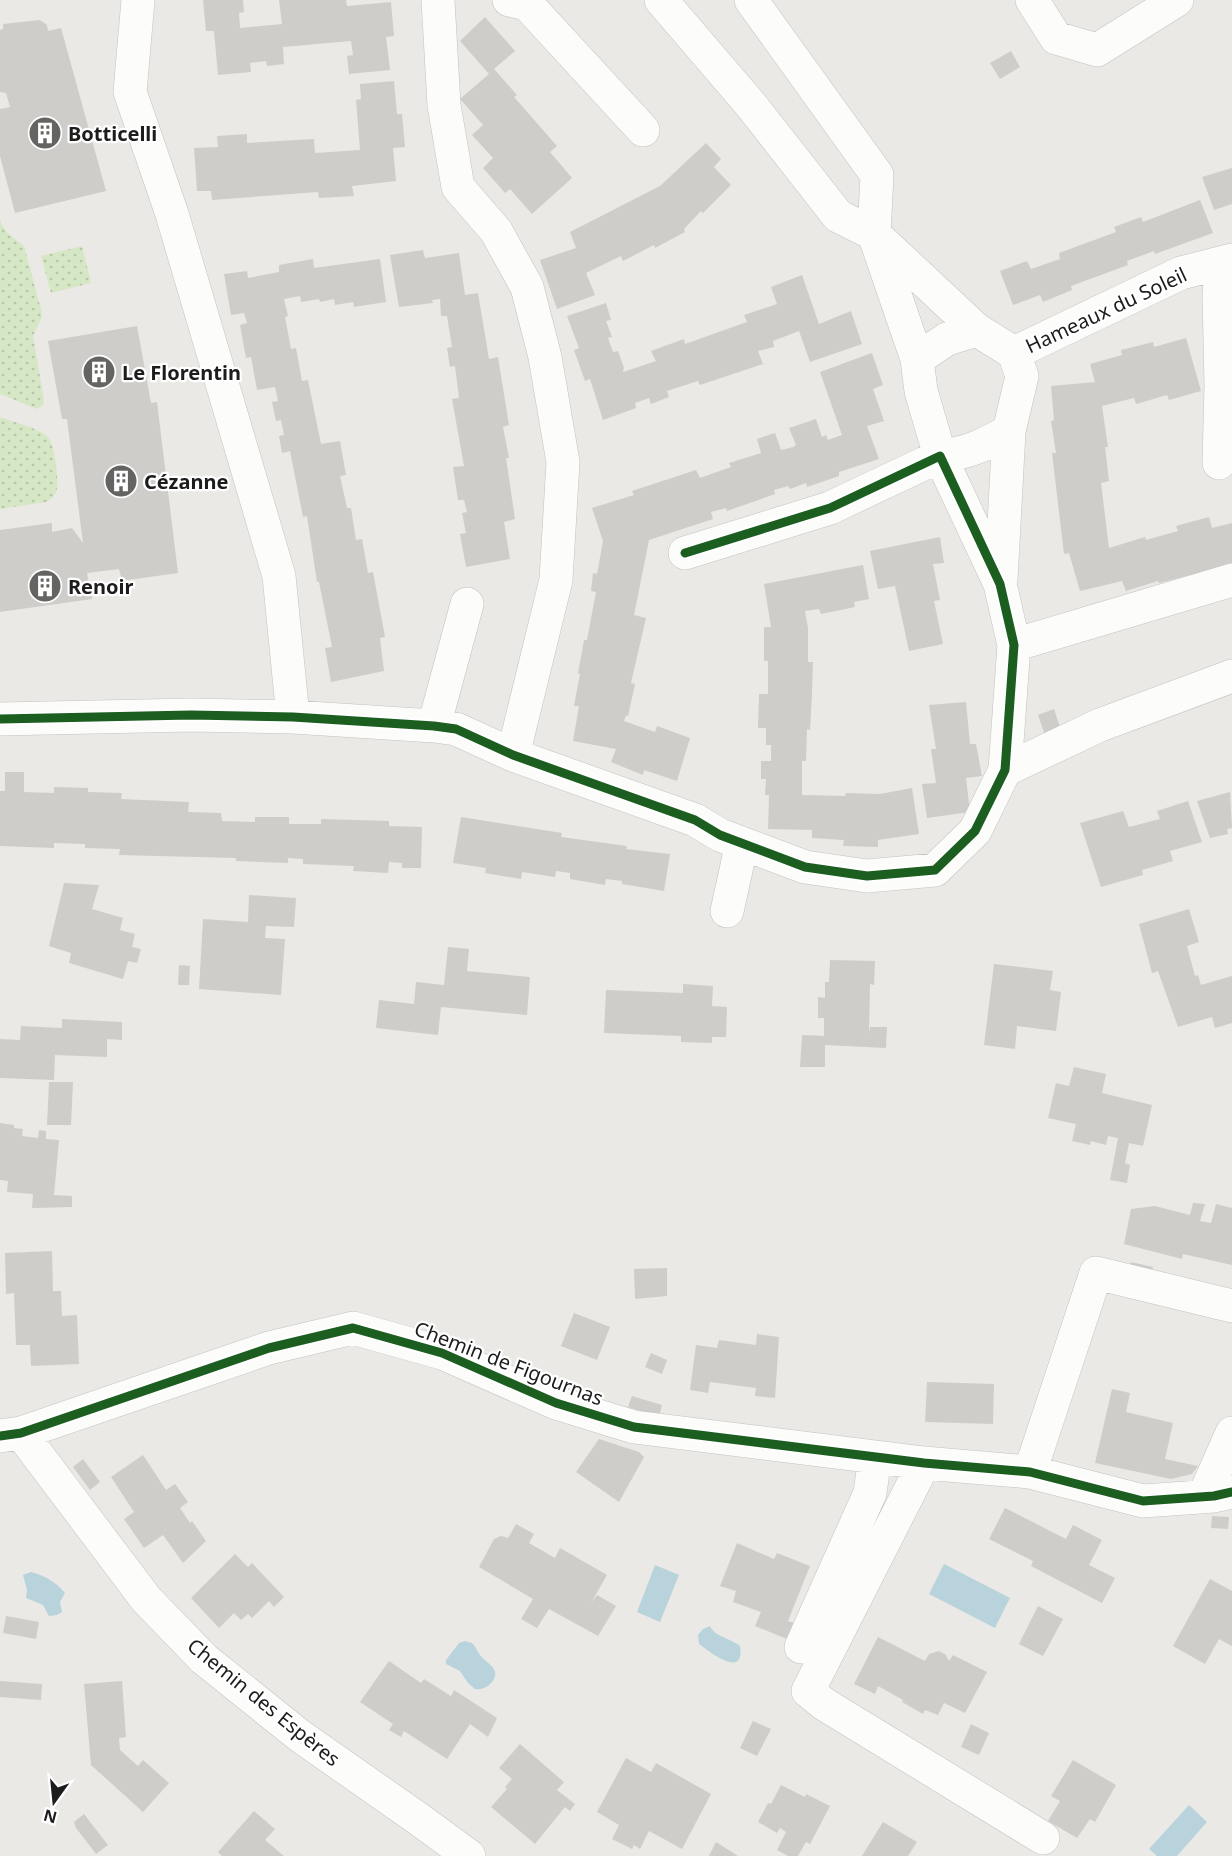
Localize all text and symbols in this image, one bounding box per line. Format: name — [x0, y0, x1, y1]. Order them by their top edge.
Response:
building icon: Botticelli — [27, 115, 63, 151]
place label: Botticelli — [68, 120, 157, 147]
street label: Hameaux du Soleil — [1021, 261, 1191, 359]
building icon: Le Florentin — [81, 354, 117, 390]
place label: Le Florentin — [122, 359, 241, 386]
building icon: Cézanne — [103, 463, 139, 499]
place label: Cézanne — [144, 468, 228, 495]
building icon: Renoir — [27, 568, 63, 604]
place label: Renoir — [68, 573, 134, 600]
street label: Chemin de Figournas — [411, 1315, 607, 1411]
street label: Chemin des Espères — [182, 1632, 346, 1772]
north arrow — [24, 1772, 84, 1832]
text: N — [41, 1804, 59, 1829]

